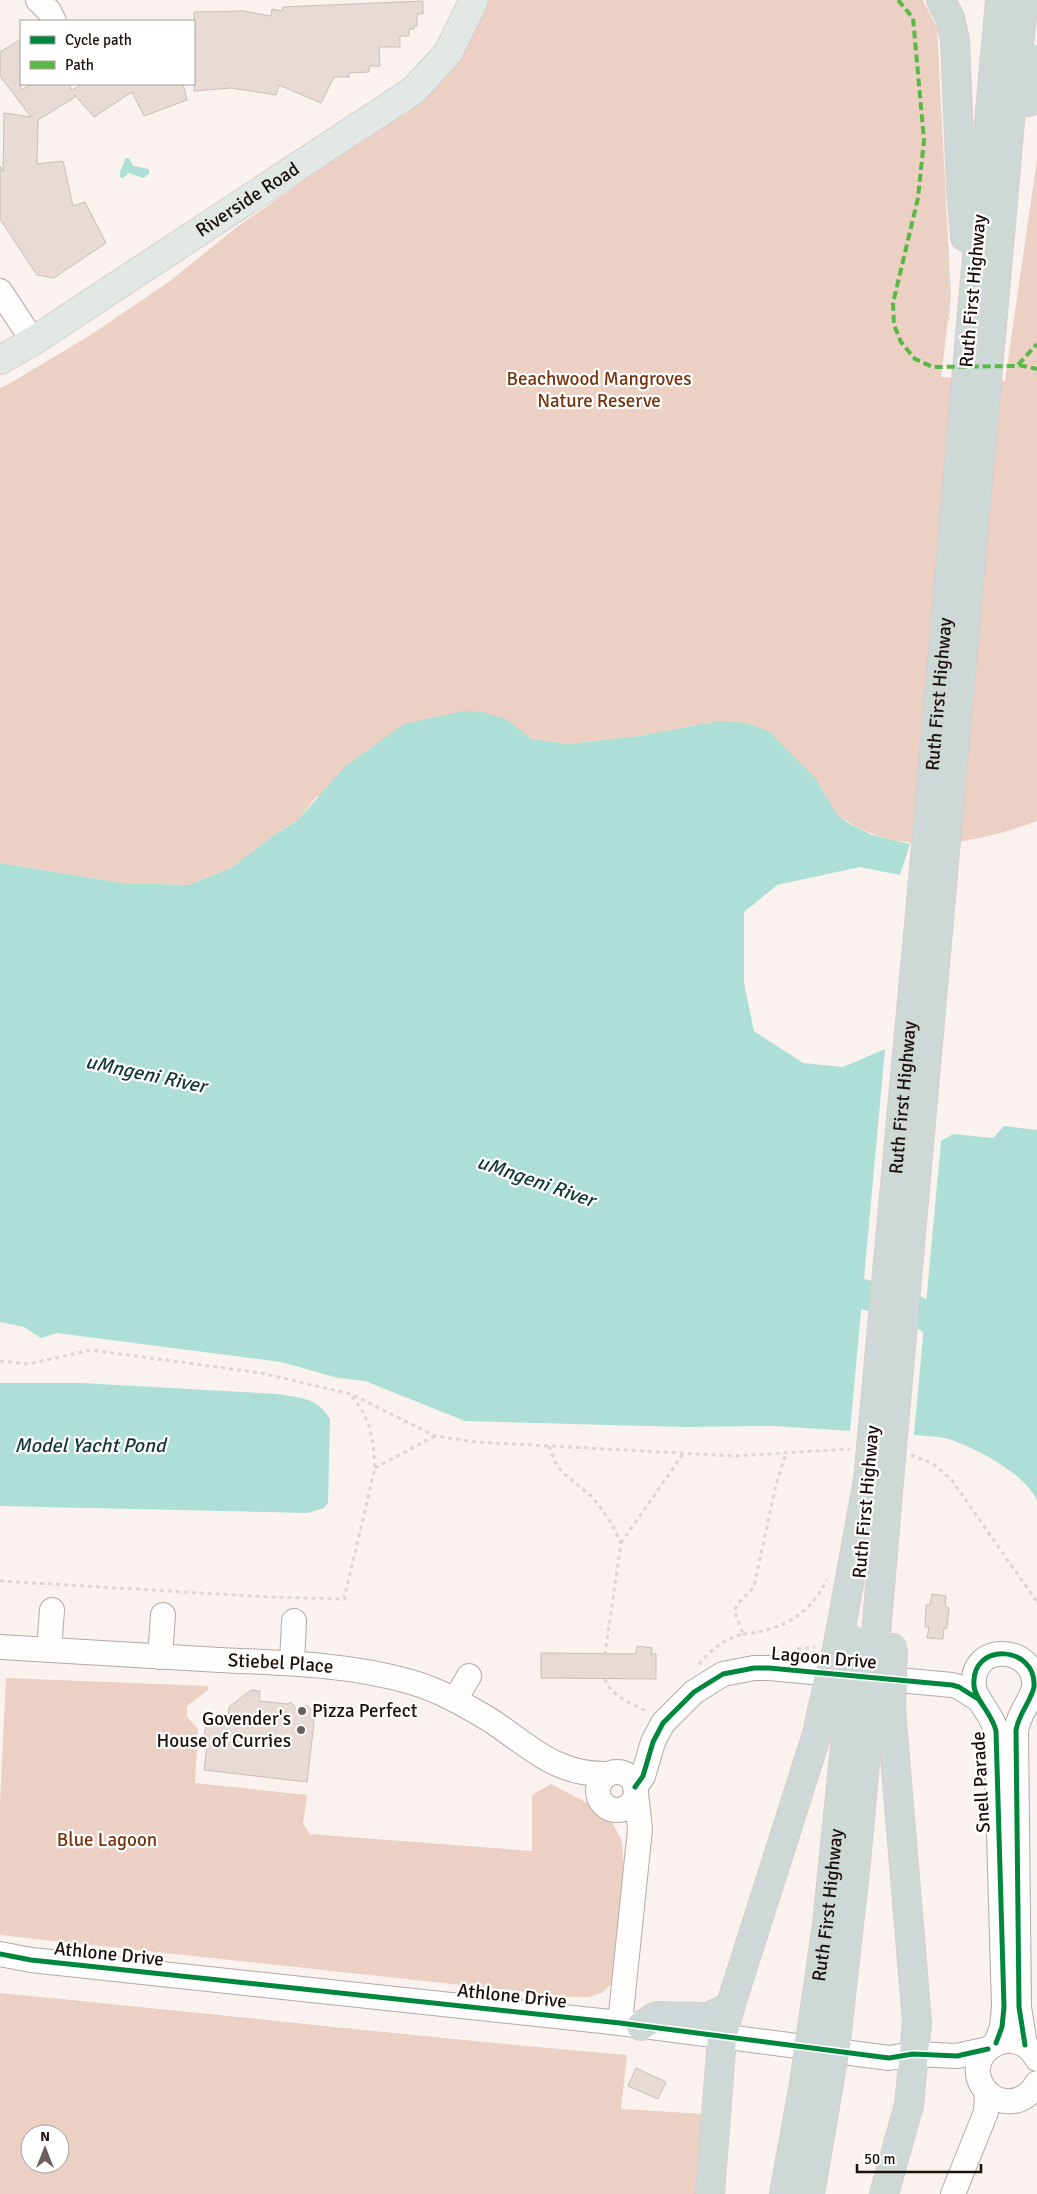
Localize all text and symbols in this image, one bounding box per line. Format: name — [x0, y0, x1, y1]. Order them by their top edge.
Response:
legend — [20, 20, 195, 85]
text: Cycle path — [65, 31, 132, 49]
text: Path — [65, 56, 94, 74]
street label: Riverside Road — [191, 157, 304, 242]
street label: Ruth First Highway — [954, 213, 992, 369]
park label: Beachwood Mangroves Nature Reserve — [507, 367, 691, 413]
street label: Ruth First Highway — [920, 616, 958, 772]
street label: Ruth First Highway — [884, 1020, 922, 1175]
water label: uMngeni River — [83, 1049, 211, 1100]
water label: uMngeni River — [474, 1149, 601, 1214]
street label: Ruth First Highway — [847, 1424, 885, 1580]
water label: Model Yacht Pond — [14, 1433, 168, 1458]
street label: Lagoon Drive — [770, 1641, 878, 1675]
street label: Stiebel Place — [227, 1648, 334, 1679]
place label: Pizza Perfect — [312, 1699, 418, 1723]
marker: Pizza Perfect — [296, 1705, 308, 1717]
place label: Govender's House of Curries — [157, 1707, 291, 1753]
marker: Govender's House of Curries — [295, 1724, 307, 1736]
street label: Snell Parade — [966, 1731, 996, 1833]
street label: Ruth First Highway — [807, 1827, 849, 1983]
park label: Blue Lagoon — [57, 1828, 157, 1852]
street label: Athlone Drive — [53, 1936, 165, 1972]
street label: Athlone Drive — [456, 1978, 568, 2014]
north arrow — [20, 2124, 70, 2174]
text: N — [40, 2128, 50, 2145]
scale bar — [857, 2142, 981, 2174]
text: 50 m — [864, 2150, 895, 2168]

